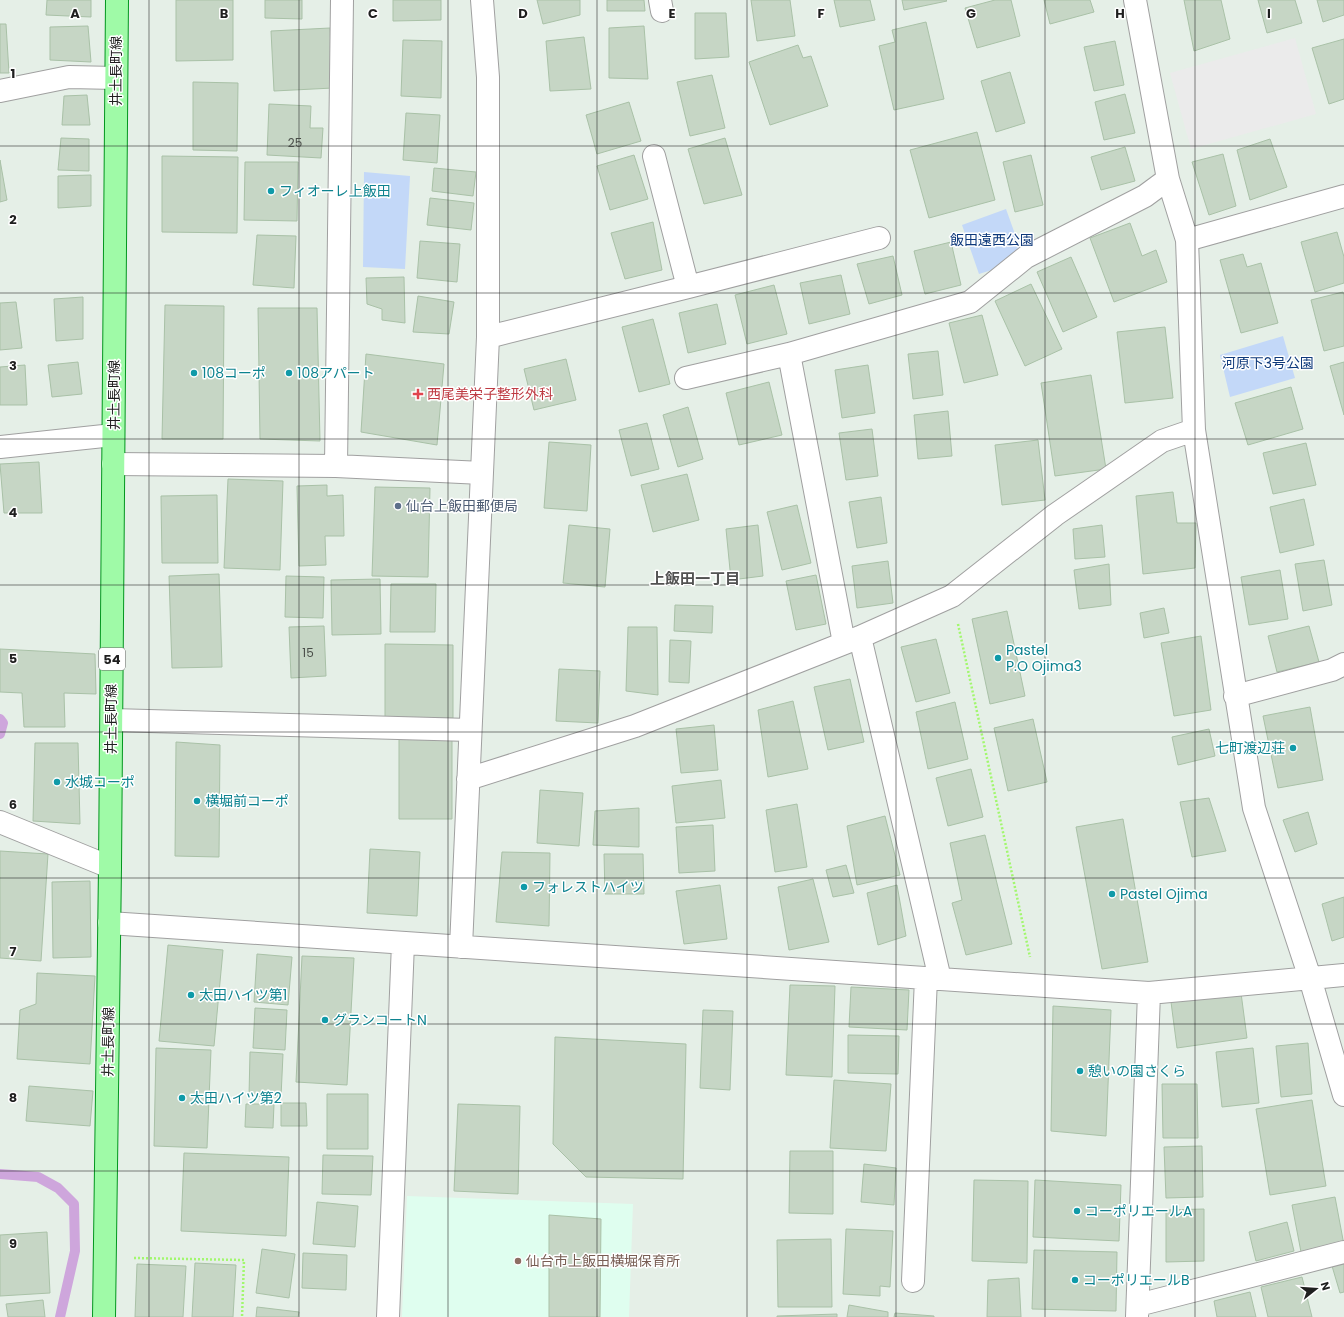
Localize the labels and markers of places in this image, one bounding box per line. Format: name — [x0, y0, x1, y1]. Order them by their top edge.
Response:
place label: フィオーレ上飯田 — [279, 181, 391, 201]
marker: フィオーレ上飯田 — [266, 186, 276, 196]
place label: 108コーポ — [202, 363, 266, 383]
place label: 108アパート — [297, 363, 375, 383]
marker: 108コーポ — [189, 368, 199, 378]
marker: 108アパート — [284, 368, 294, 378]
place label: 西尾美栄子整形外科 — [427, 384, 553, 404]
marker: 西尾美栄子整形外科 — [412, 388, 424, 400]
place label: 仙台上飯田郵便局 — [406, 496, 518, 516]
marker: 仙台上飯田郵便局 — [393, 501, 403, 511]
place label: Pastel P.O Ojima3 — [1006, 640, 1082, 676]
marker: Pastel P.O Ojima3 — [993, 653, 1003, 663]
place label: 七町渡辺荘 — [1215, 738, 1285, 758]
marker: 七町渡辺荘 — [1288, 743, 1298, 753]
place label: 水城コーポ — [65, 772, 135, 792]
marker: 水城コーポ — [52, 777, 62, 787]
place label: 横堀前コーポ — [205, 791, 289, 811]
marker: 横堀前コーポ — [192, 796, 202, 806]
place label: フォレストハイツ — [532, 877, 644, 897]
marker: フォレストハイツ — [519, 882, 529, 892]
place label: Pastel Ojima — [1120, 884, 1208, 904]
marker: Pastel Ojima — [1107, 889, 1117, 899]
place label: 太田ハイツ第1 — [199, 985, 287, 1005]
marker: 太田ハイツ第1 — [186, 990, 196, 1000]
place label: グランコートN — [333, 1010, 427, 1030]
marker: グランコートN — [320, 1015, 330, 1025]
place label: 憩いの園さくら — [1088, 1061, 1186, 1081]
marker: 憩いの園さくら — [1075, 1066, 1085, 1076]
place label: 太田ハイツ第2 — [190, 1088, 282, 1108]
marker: 太田ハイツ第2 — [177, 1093, 187, 1103]
place label: コーポリエールA — [1085, 1201, 1192, 1221]
marker: コーポリエールA — [1072, 1206, 1082, 1216]
place label: 仙台市上飯田横堀保育所 — [526, 1251, 680, 1271]
marker: 仙台市上飯田横堀保育所 — [513, 1256, 523, 1266]
place label: コーポリエールB — [1083, 1270, 1190, 1290]
marker: コーポリエールB — [1070, 1275, 1080, 1285]

